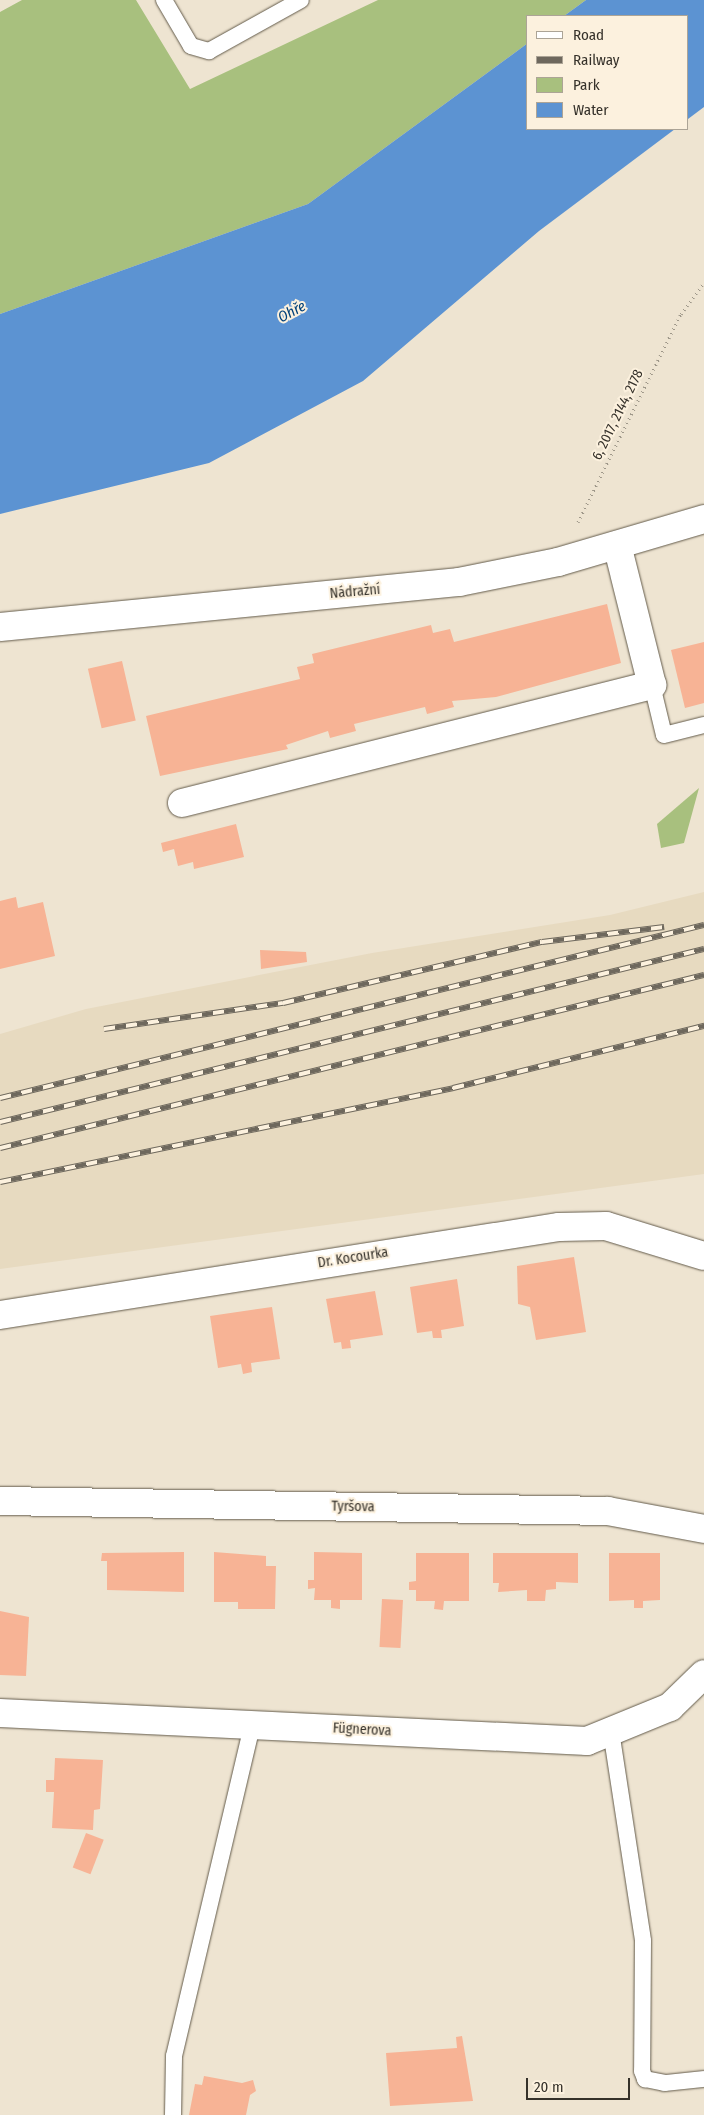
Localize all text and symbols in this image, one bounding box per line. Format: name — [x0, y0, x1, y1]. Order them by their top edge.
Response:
legend — [526, 15, 689, 130]
text: Road — [573, 26, 604, 44]
text: Railway — [573, 51, 620, 69]
text: Park — [573, 76, 600, 94]
text: Water — [573, 101, 608, 119]
water label: Ohře — [275, 297, 309, 327]
street label: 6, 2017, 2144, 2178 — [589, 367, 647, 463]
street label: Nádražní — [329, 581, 381, 603]
street label: Dr. Kocourka — [317, 1244, 389, 1272]
street label: Tyršova — [331, 1498, 375, 1516]
street label: Fügnerova — [332, 1720, 392, 1740]
scale bar — [529, 2068, 633, 2100]
text: 20 m — [534, 2078, 564, 2096]

